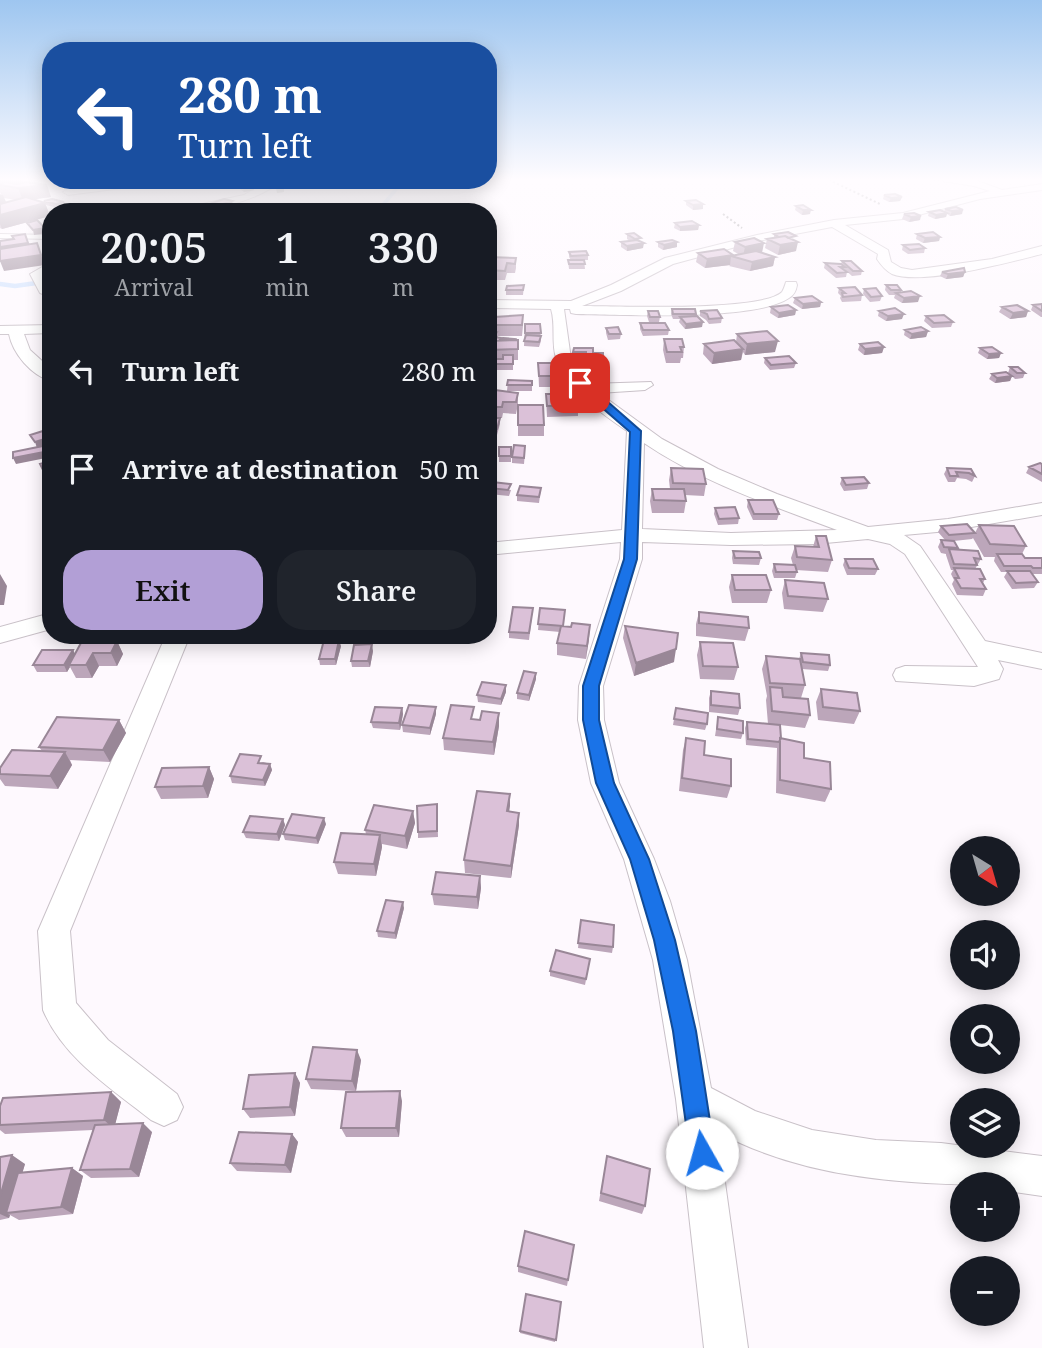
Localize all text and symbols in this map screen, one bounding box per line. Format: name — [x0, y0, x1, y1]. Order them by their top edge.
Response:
text: 280 m — [178, 61, 322, 127]
icon: left — [63, 70, 154, 161]
text: Turn left — [178, 124, 312, 167]
text: 20:05 — [100, 218, 207, 275]
text: 1 — [276, 218, 299, 275]
text: 330 — [368, 218, 439, 275]
text: Arrival — [114, 271, 193, 303]
text: min — [266, 271, 310, 303]
text: m — [392, 271, 414, 303]
icon: left — [63, 352, 101, 390]
text: Turn left — [122, 353, 239, 389]
text: 280 m — [401, 353, 476, 389]
pin — [550, 353, 610, 413]
icon: arrive — [561, 364, 599, 402]
icon: arrive — [63, 450, 101, 488]
text: Arrive at destination — [122, 451, 398, 487]
text: 50 m — [419, 451, 479, 487]
button: Exit — [63, 550, 263, 630]
button: Share — [277, 550, 476, 630]
north arrow — [950, 836, 1020, 906]
map controls — [950, 836, 1020, 1326]
button: sound — [950, 920, 1020, 990]
button: search — [950, 1004, 1020, 1074]
button: layers — [950, 1088, 1020, 1158]
position arrow — [665, 1116, 739, 1190]
button: + — [950, 1172, 1020, 1242]
button: − — [950, 1256, 1020, 1326]

